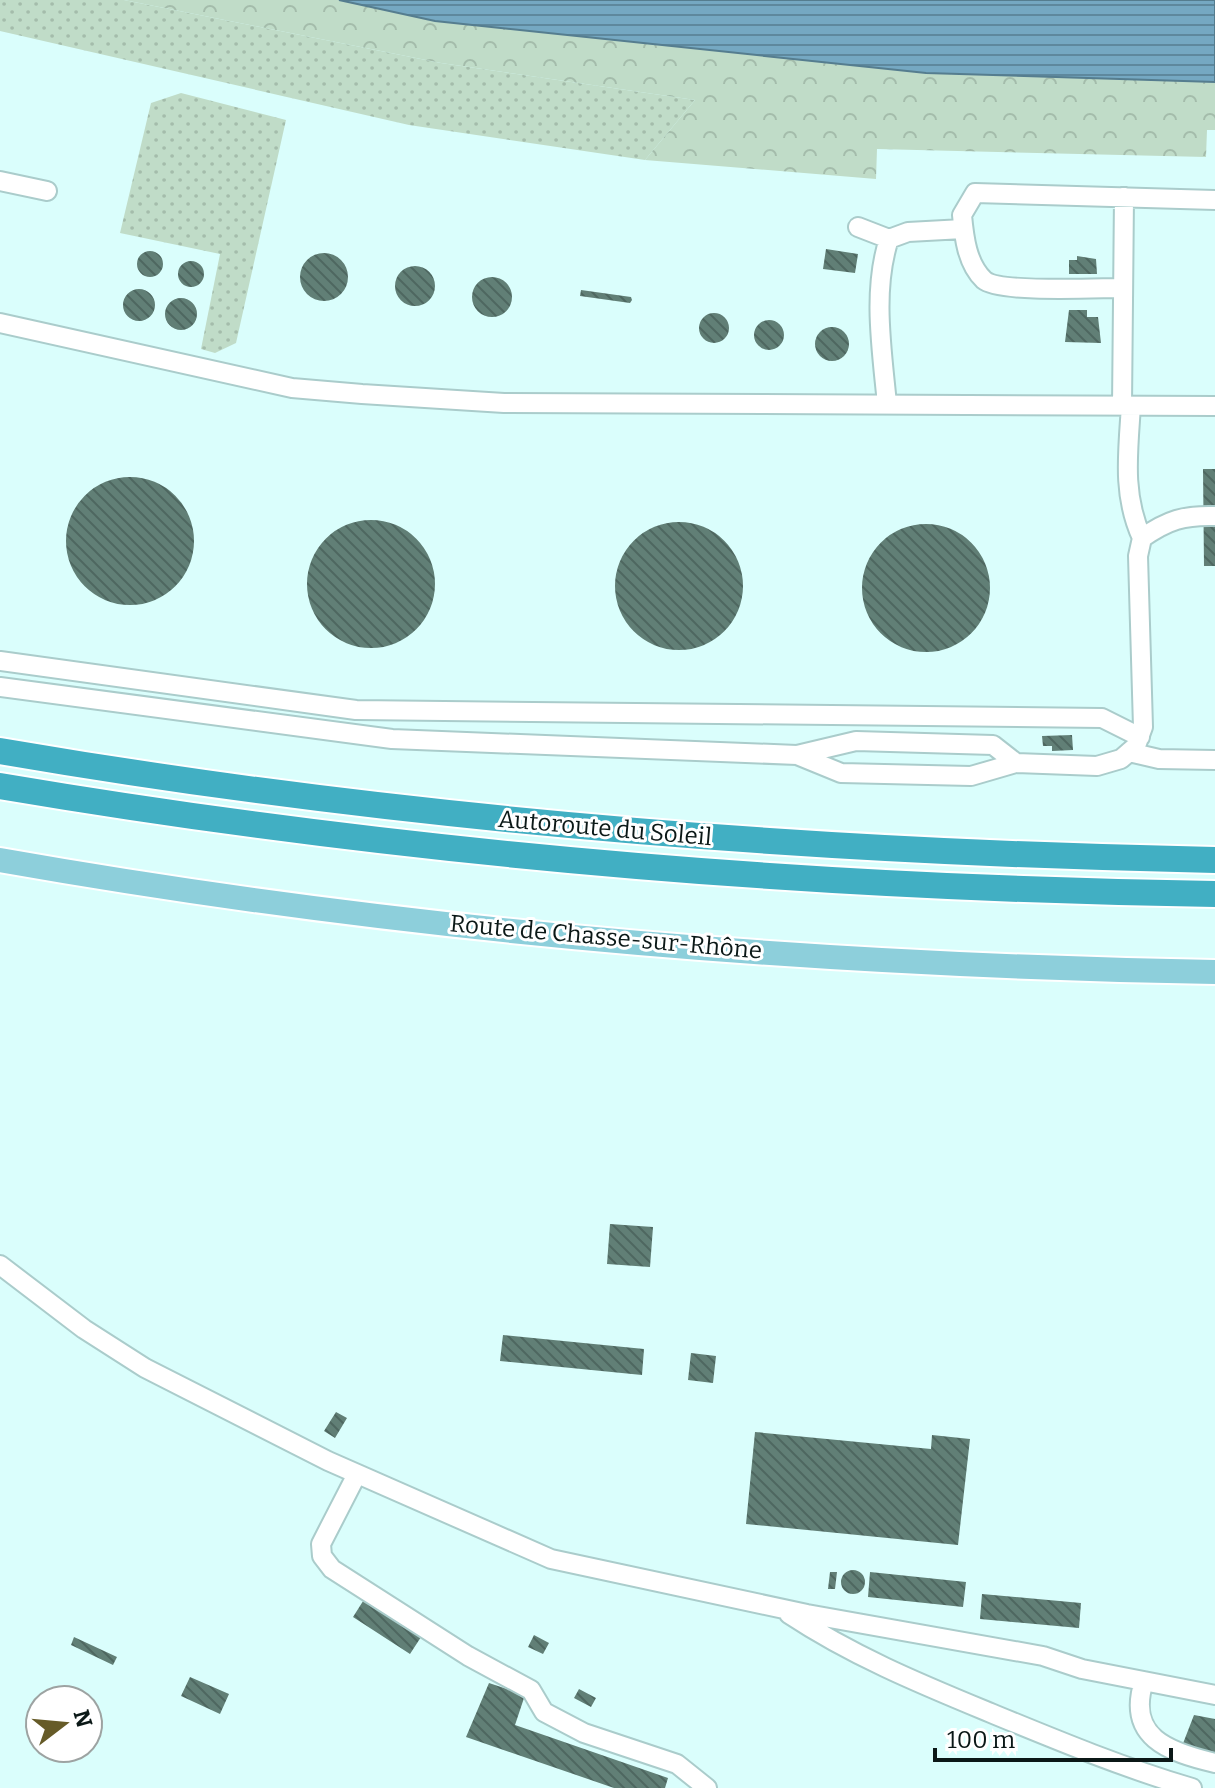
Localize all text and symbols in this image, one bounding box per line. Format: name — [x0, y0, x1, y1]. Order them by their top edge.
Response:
street label: Autoroute du Soleil — [497, 805, 713, 851]
street label: Route de Chasse-sur-Rhône — [449, 909, 763, 965]
north arrow — [24, 1684, 104, 1764]
text: N — [67, 1707, 98, 1731]
scale bar — [935, 1712, 1171, 1762]
text: 100 m — [947, 1726, 1015, 1754]

